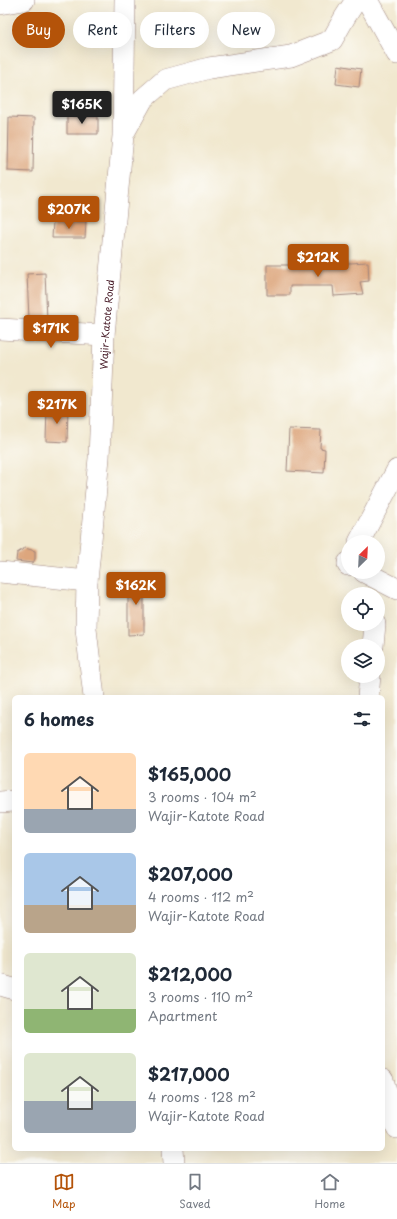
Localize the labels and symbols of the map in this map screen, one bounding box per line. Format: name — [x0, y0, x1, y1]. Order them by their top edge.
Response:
pin: $165K — [54, 91, 110, 125]
pin: $207K — [41, 196, 97, 230]
pin: $212K — [290, 244, 346, 278]
street label: Wajir-Katote Road — [95, 278, 117, 369]
pin: $171K — [23, 315, 79, 349]
pin: $217K — [29, 391, 85, 425]
north arrow — [341, 535, 385, 579]
pin: $162K — [108, 572, 164, 606]

